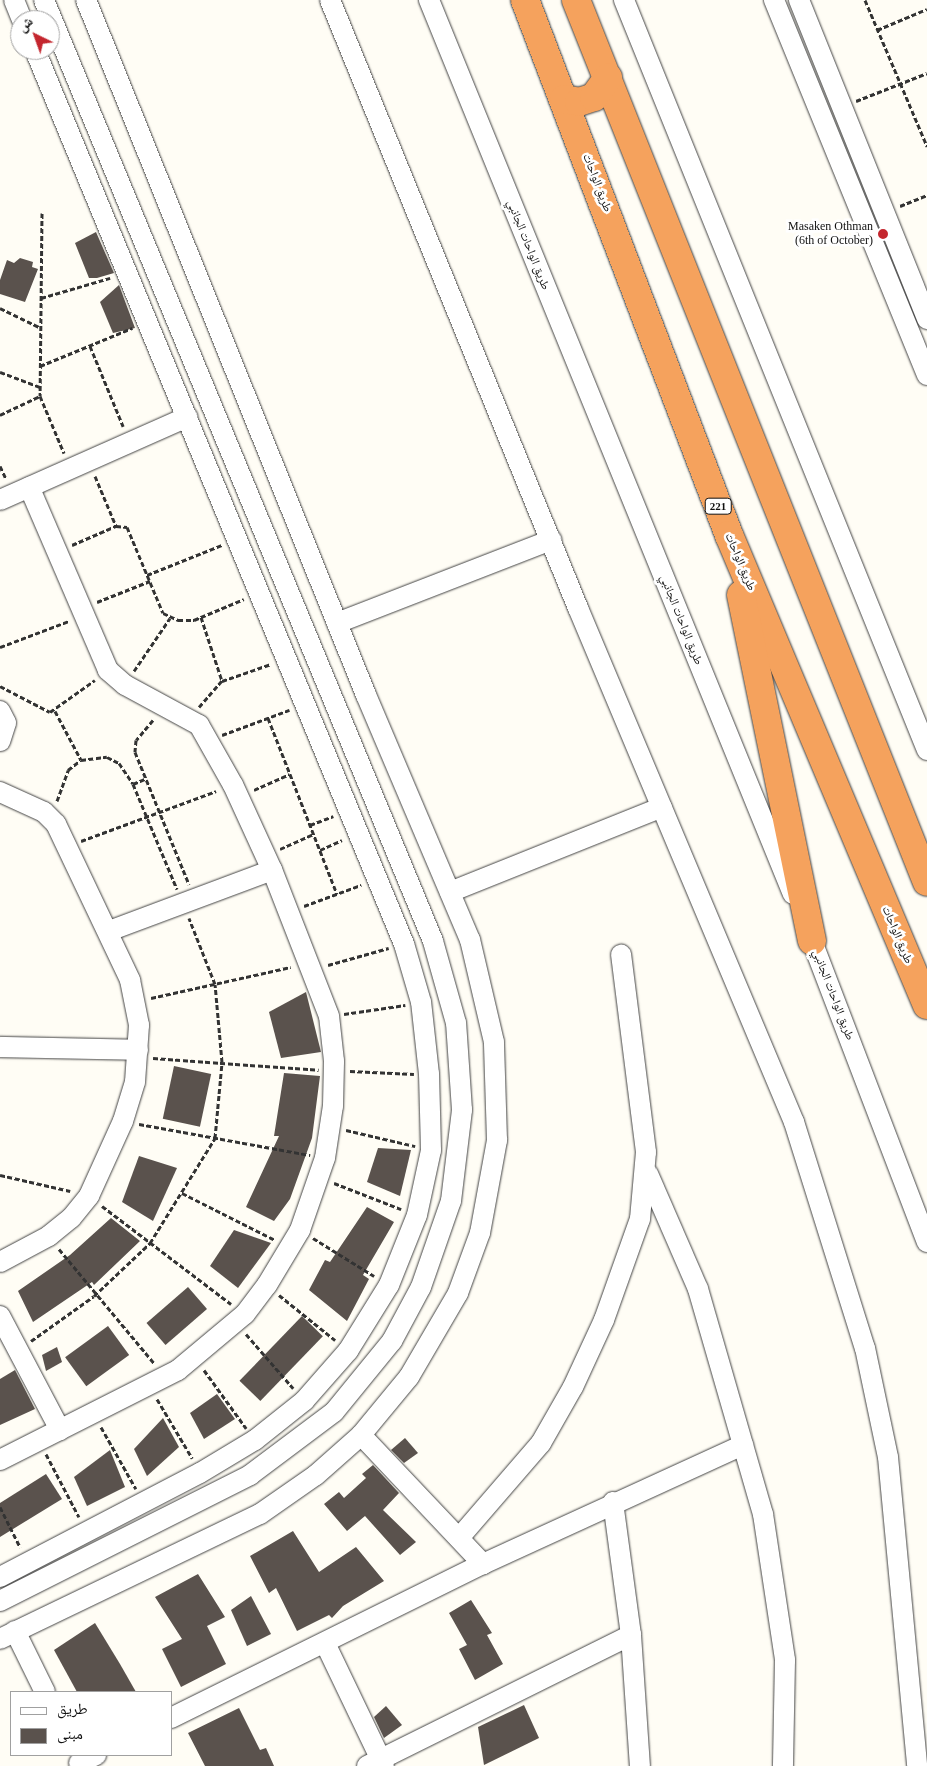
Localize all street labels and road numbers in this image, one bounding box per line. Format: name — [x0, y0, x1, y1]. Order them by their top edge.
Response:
street label: طريق الواحات — [579, 152, 615, 214]
street label: طريق الواحات الجانبي — [503, 198, 553, 292]
road number: 221 — [704, 498, 732, 514]
street label: طريق الواحات — [721, 531, 759, 593]
street label: طريق الواحات الجانبي — [656, 573, 706, 667]
street label: طريق الواحات — [878, 904, 916, 966]
street label: طريق الواحات الجانبي — [809, 948, 857, 1042]

